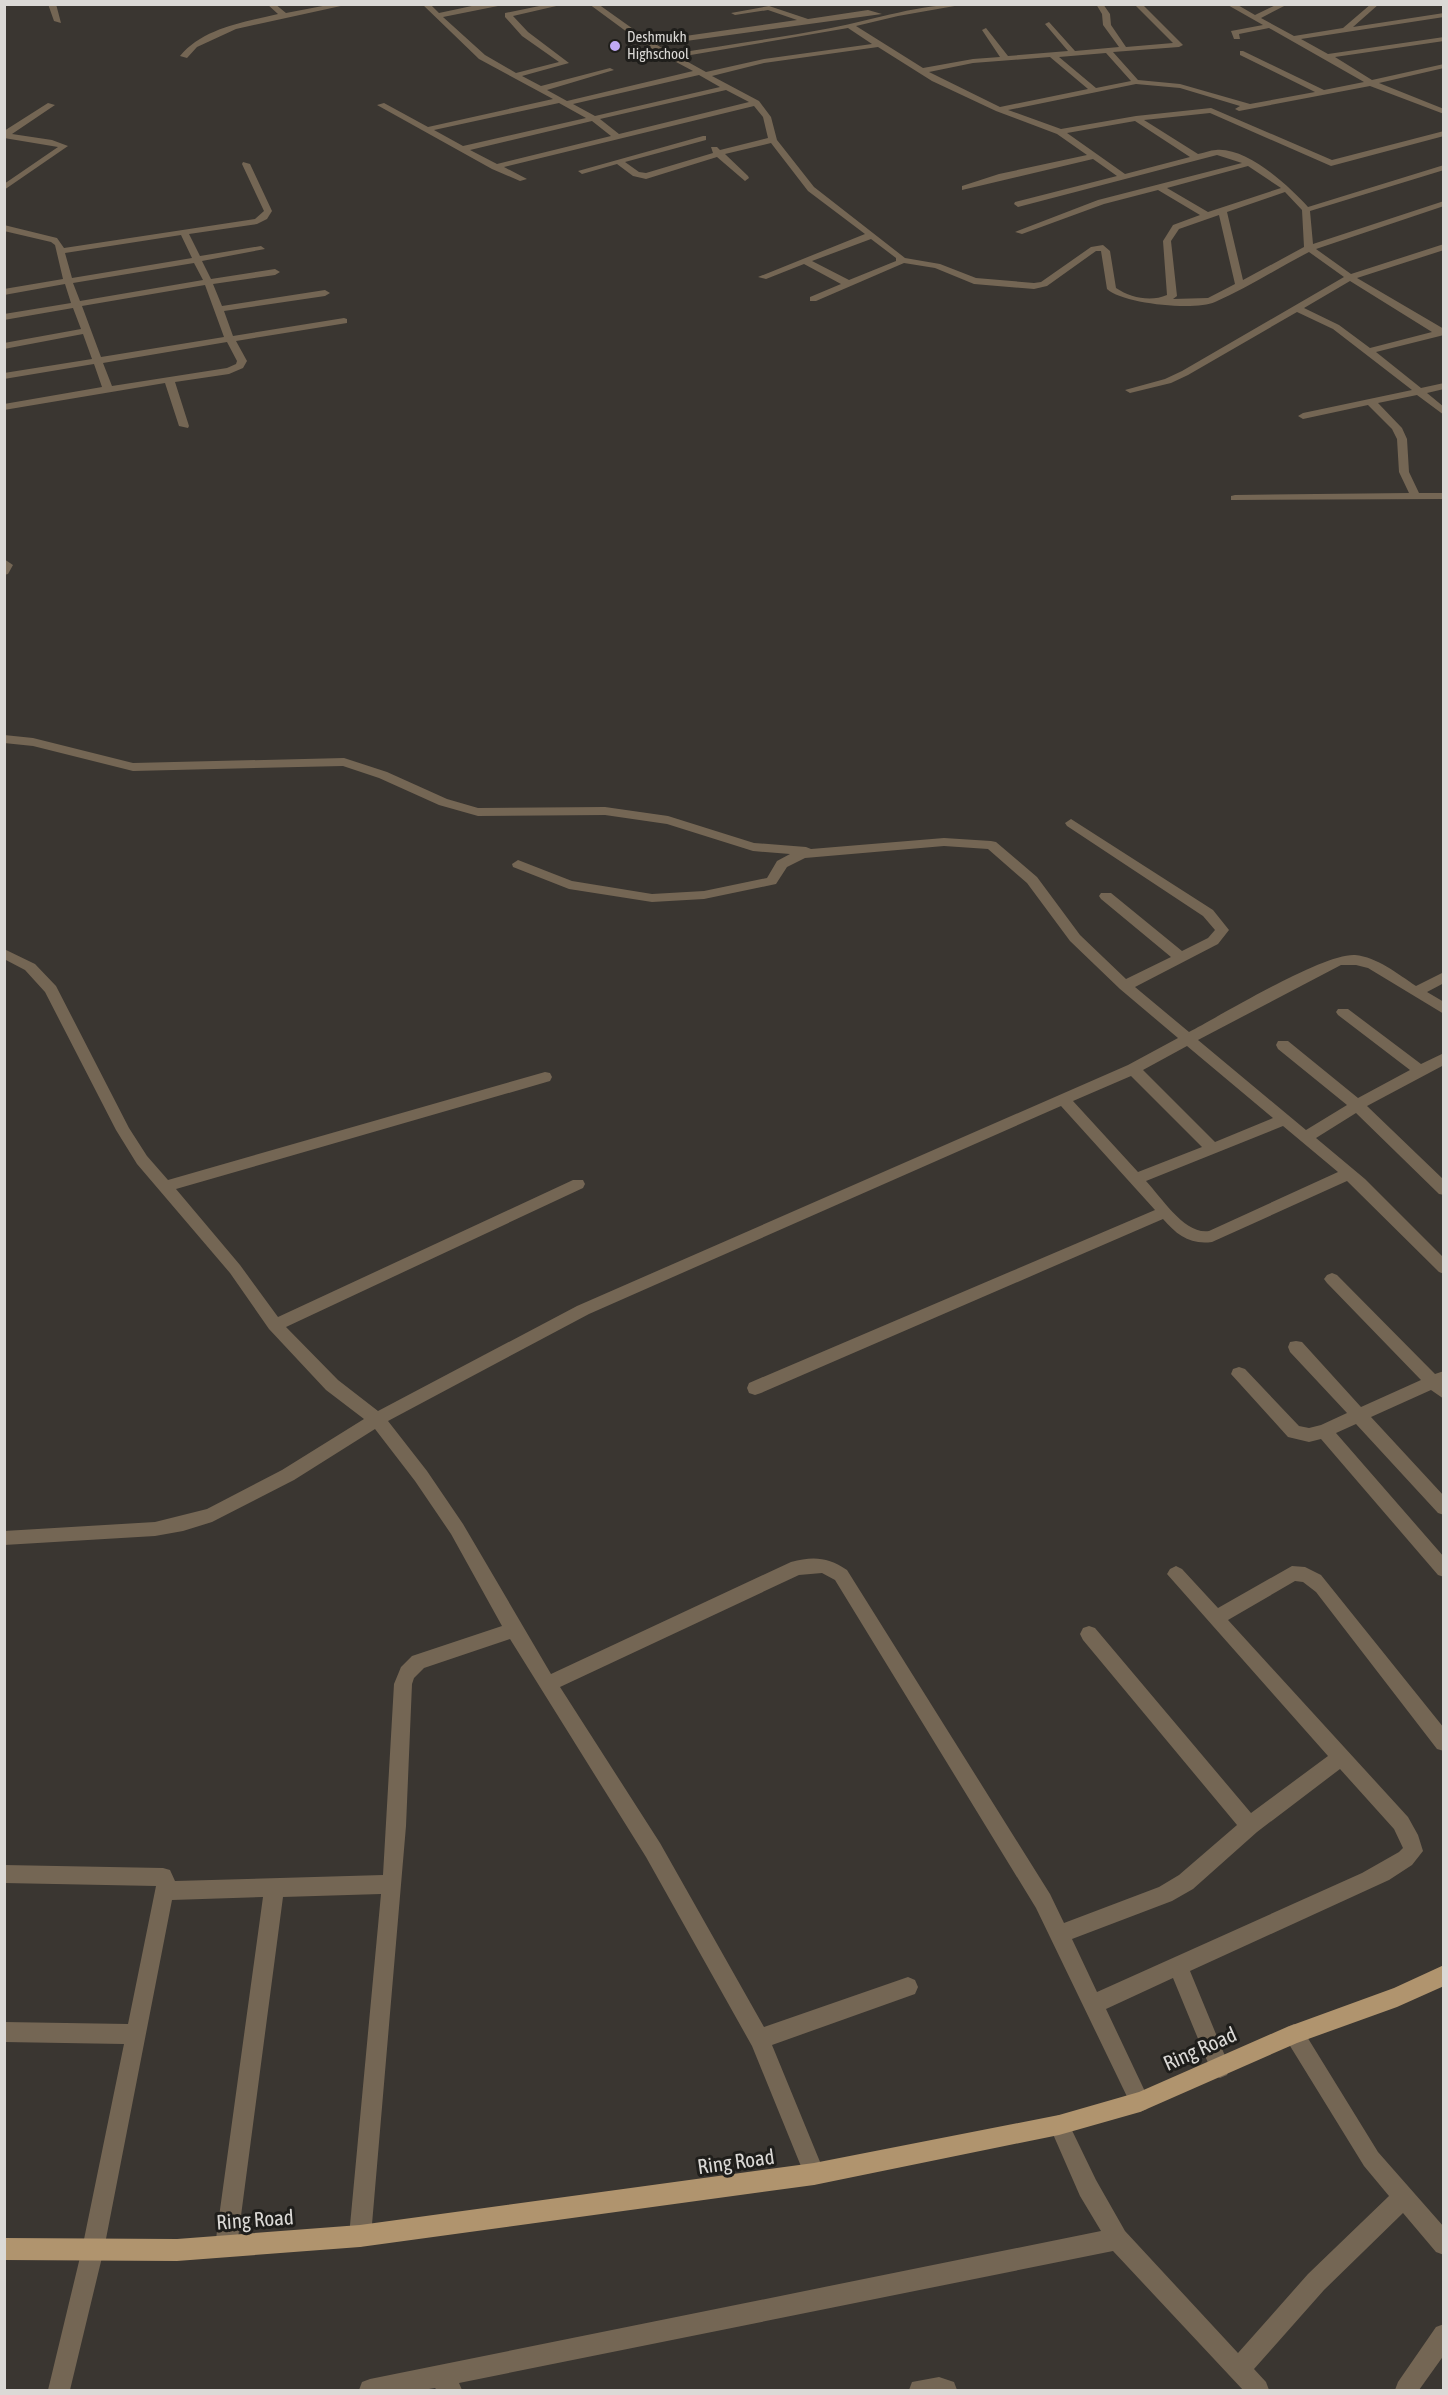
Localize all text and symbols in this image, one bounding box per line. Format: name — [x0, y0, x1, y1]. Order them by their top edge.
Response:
place label: Deshmukh Highschool — [627, 28, 689, 62]
marker: Deshmukh Highschool — [608, 39, 622, 53]
street label: Ring Road — [1159, 2021, 1240, 2075]
street label: Ring Road — [696, 2144, 776, 2178]
street label: Ring Road — [215, 2204, 294, 2234]

